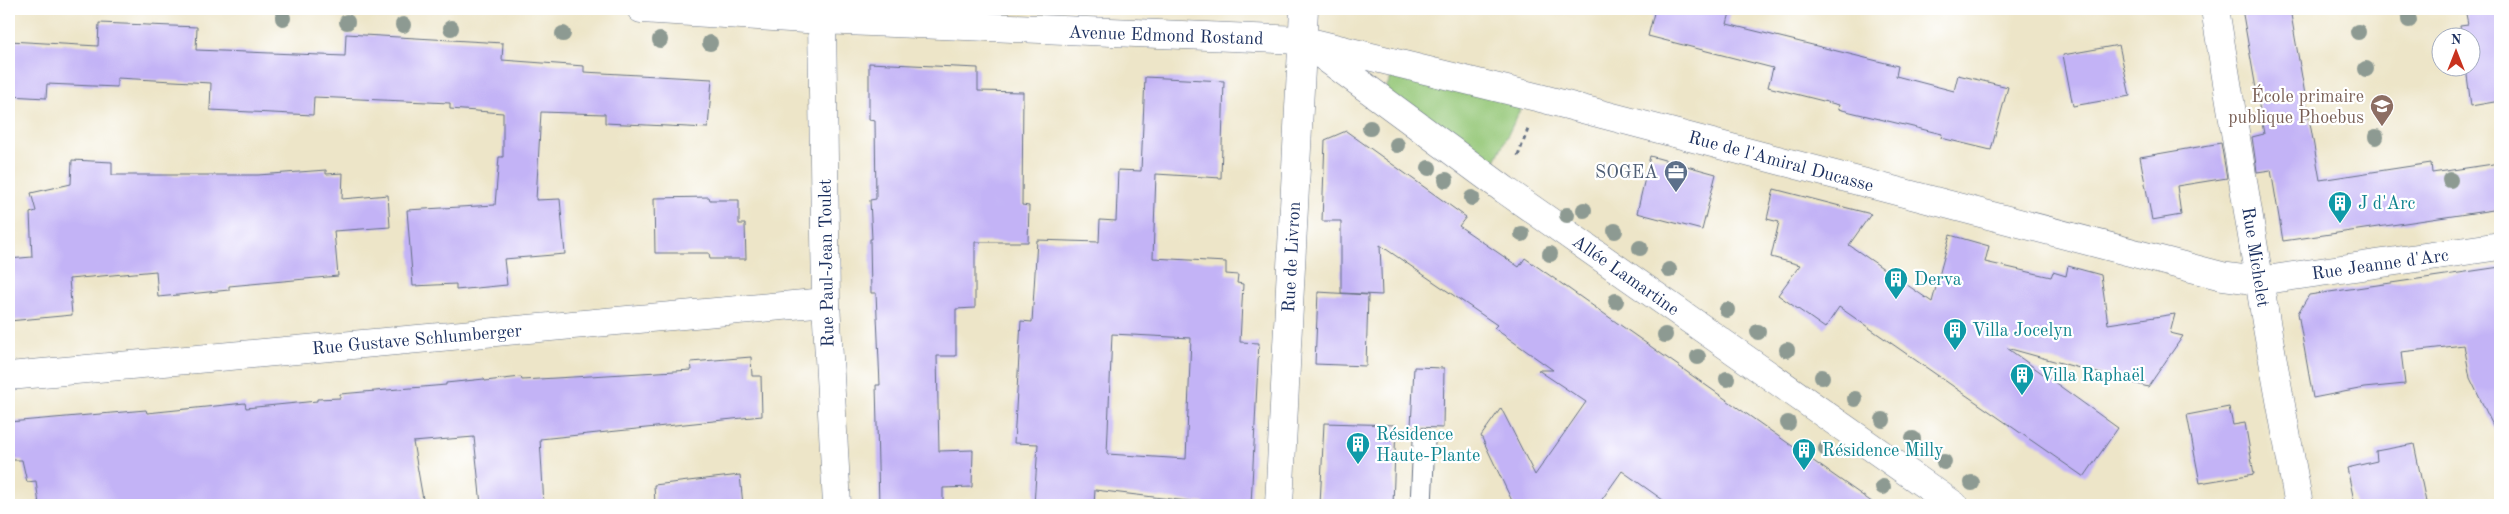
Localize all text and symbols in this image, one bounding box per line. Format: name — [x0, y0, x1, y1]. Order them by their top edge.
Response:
street label: Avenue Edmond Rostand — [1068, 24, 1264, 48]
north arrow — [2432, 28, 2482, 78]
text: N — [2451, 33, 2462, 47]
place label: École primaire publique Phoebus — [2228, 84, 2364, 127]
school or university icon: École primaire publique Phoebus — [2369, 93, 2395, 127]
street label: Rue de l'Amiral Ducasse — [1686, 129, 1875, 195]
office icon: SOGEA — [1663, 159, 1689, 193]
place label: SOGEA — [1595, 164, 1658, 182]
street label: Rue Paul-Jean Toulet — [817, 179, 837, 347]
building icon: J d'Arc — [2327, 190, 2353, 224]
place label: J d'Arc — [2358, 195, 2416, 213]
street label: Rue de Livron — [1280, 201, 1304, 313]
street label: Rue Michelet — [2238, 206, 2272, 309]
street label: Allée Lamartine — [1569, 232, 1682, 319]
street label: Rue Jeanne d'Arc — [2310, 246, 2450, 284]
building icon: Derva — [1883, 266, 1909, 300]
place label: Derva — [1914, 271, 1962, 289]
building icon: Villa Jocelyn — [1942, 317, 1968, 351]
street label: Rue Gustave Schlumberger — [311, 322, 523, 358]
place label: Villa Jocelyn — [1972, 322, 2073, 340]
building icon: Villa Raphaël — [2009, 362, 2035, 396]
place label: Villa Raphaël — [2040, 367, 2145, 385]
place label: Résidence Haute-Plante — [1376, 426, 1480, 465]
building icon: Résidence Haute-Plante — [1345, 431, 1371, 465]
building icon: Résidence Milly — [1791, 437, 1817, 471]
place label: Résidence Milly — [1822, 442, 1944, 460]

